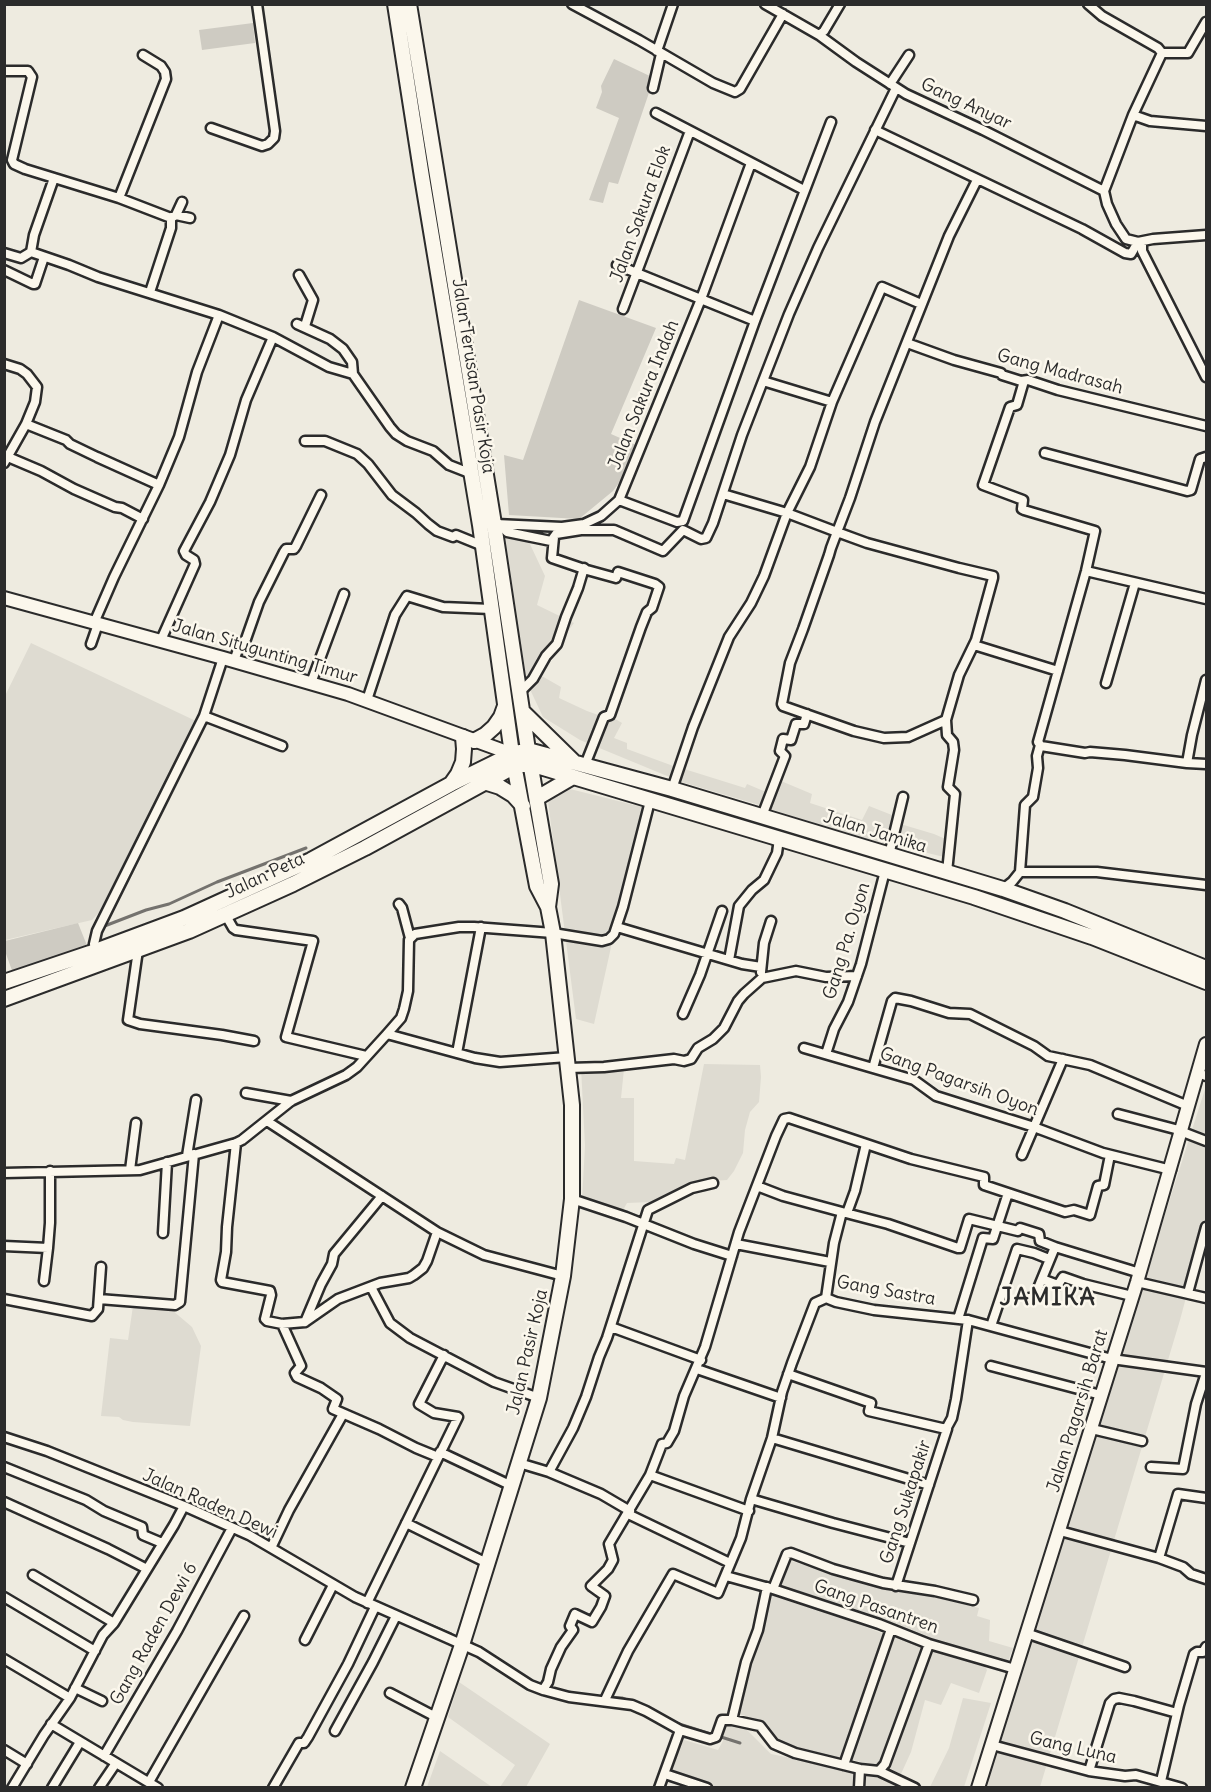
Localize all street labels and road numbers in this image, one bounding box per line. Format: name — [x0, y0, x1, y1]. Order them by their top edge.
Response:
street label: Gang Anyar — [917, 74, 1015, 134]
street label: Jalan Sakura Elok — [606, 143, 676, 285]
street label: Jalan Terusan Pasir Koja — [447, 277, 499, 475]
street label: Jalan Sakura Indah — [604, 317, 684, 473]
street label: Gang Madrasah — [995, 345, 1125, 399]
street label: Jalan Situgunting Timur — [170, 615, 360, 689]
street label: Jalan Jamika — [821, 806, 929, 858]
street label: Jalan Peta — [222, 848, 308, 904]
street label: Gang Pa. Oyon — [819, 880, 875, 1002]
street label: Gang Pagarsih Oyon — [876, 1043, 1042, 1121]
street label: Gang Sastra — [835, 1272, 937, 1310]
street label: Jalan Pasir Koja — [503, 1287, 553, 1417]
street label: Jalan Pagarsih Barat — [1043, 1327, 1113, 1495]
street label: Gang Sukapakir — [876, 1437, 936, 1567]
street label: Jalan Raden Dewi — [139, 1465, 281, 1543]
street label: Gang Raden Dewi 6 — [106, 1559, 202, 1709]
street label: Gang Pasantren — [811, 1576, 941, 1638]
street label: Gang Luna — [1027, 1727, 1119, 1769]

